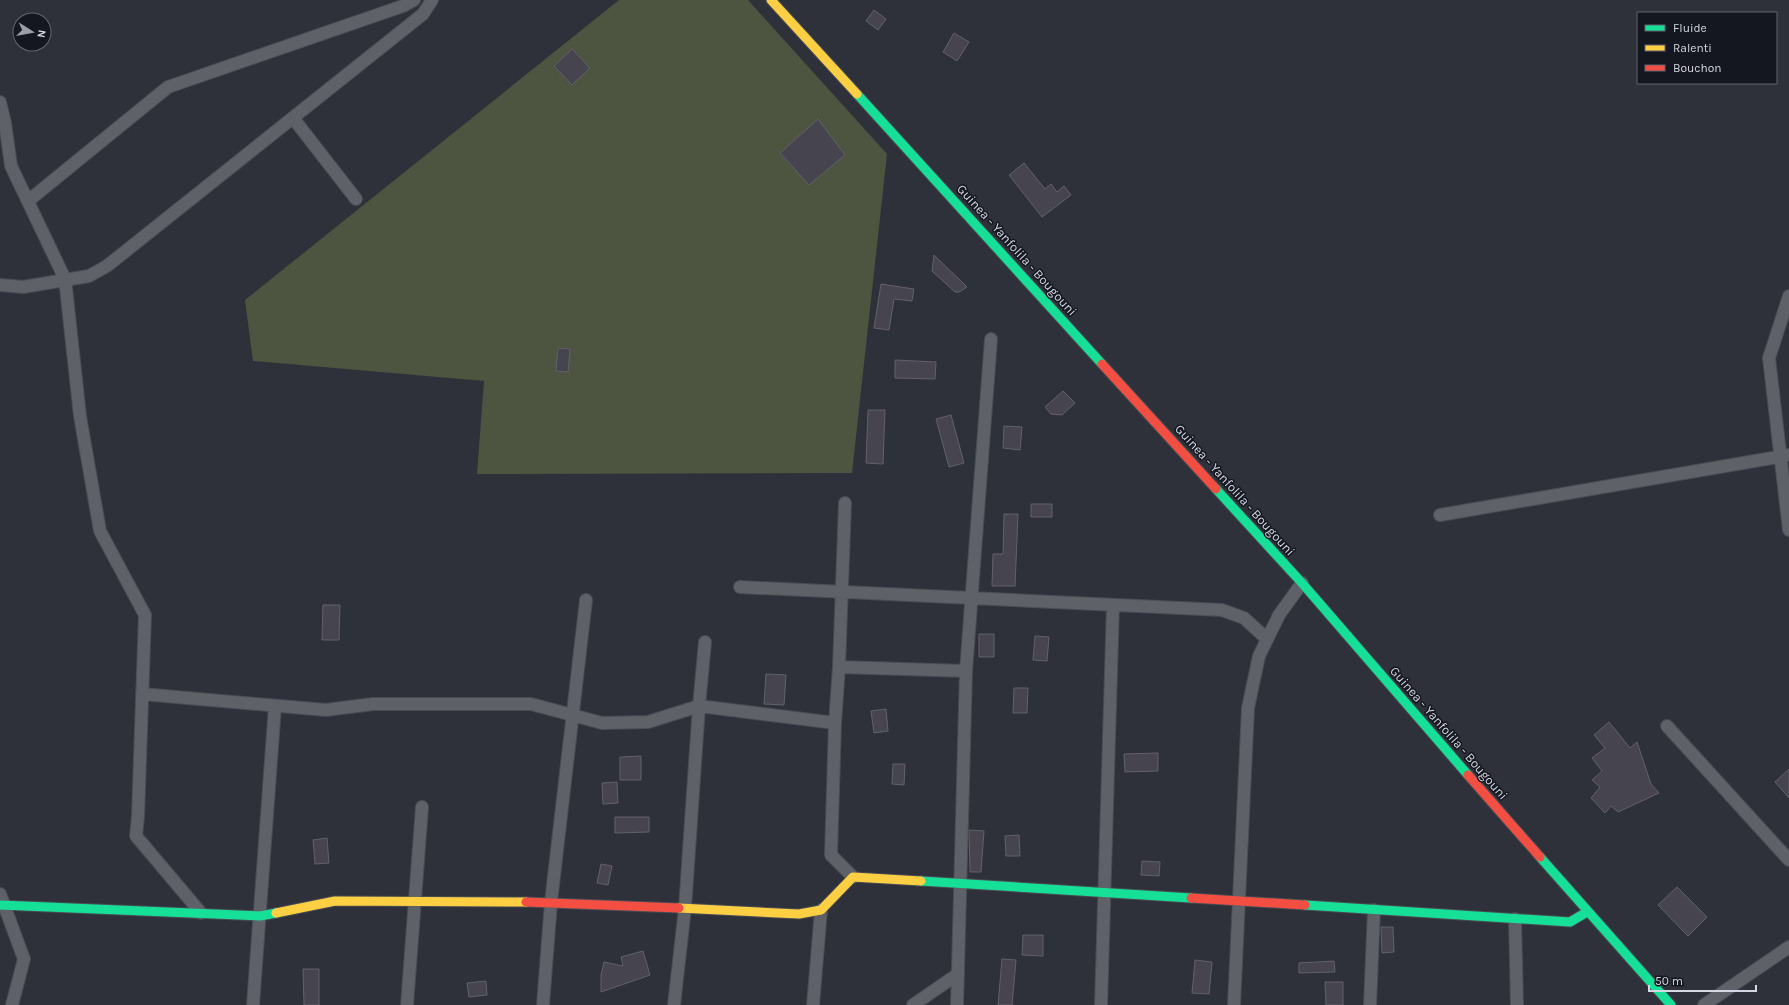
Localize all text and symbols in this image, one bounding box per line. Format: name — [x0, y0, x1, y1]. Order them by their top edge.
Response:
north arrow — [12, 12, 52, 52]
legend — [1637, 12, 1777, 84]
text: Fluide — [1673, 21, 1707, 35]
text: N — [34, 29, 48, 39]
text: Ralenti — [1673, 41, 1712, 55]
text: Bouchon — [1673, 61, 1722, 75]
street label: Guinea - Yanfolila - Bougouni — [954, 181, 1080, 319]
street label: Guinea - Yanfolila - Bougouni — [1172, 421, 1298, 559]
street label: Guinea - Yanfolila - Bougouni — [1387, 663, 1511, 803]
scale bar — [1649, 967, 1756, 993]
text: 50 m — [1655, 974, 1683, 988]

